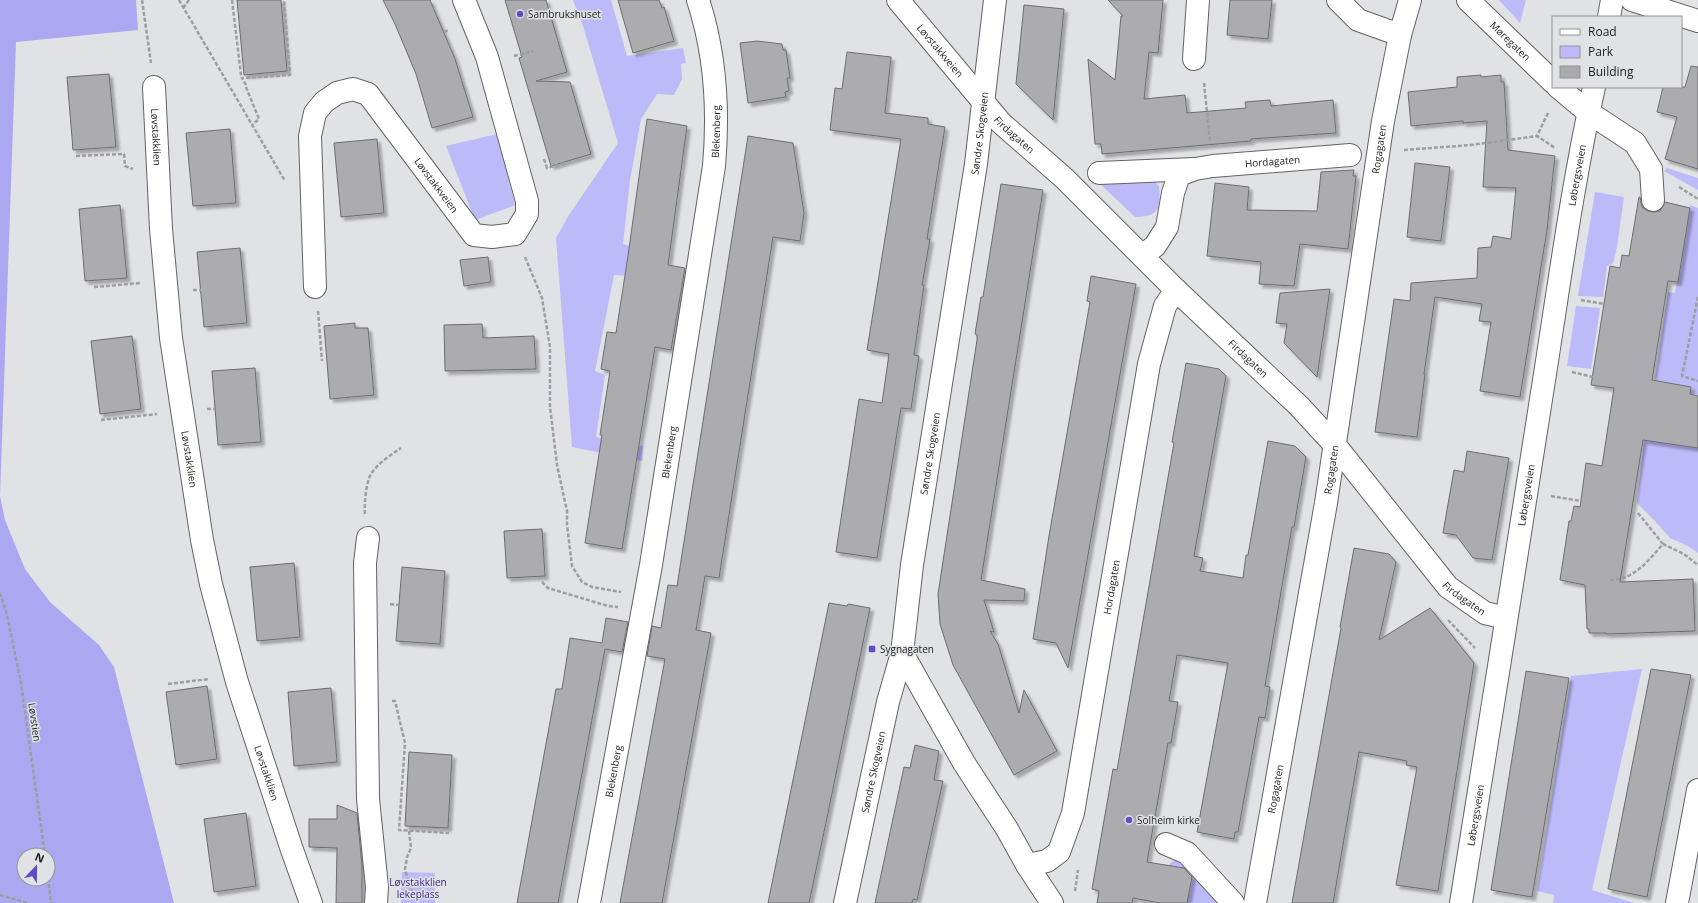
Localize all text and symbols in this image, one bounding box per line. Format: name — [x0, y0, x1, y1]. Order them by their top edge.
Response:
place label: Sambrukshuset — [528, 7, 601, 21]
marker: Sambrukshuset — [515, 9, 525, 19]
legend — [1552, 16, 1682, 88]
street label: Møregaten — [1487, 18, 1534, 64]
street label: Løvstakkveien — [914, 21, 967, 80]
text: Road — [1588, 23, 1617, 40]
text: Park — [1588, 43, 1614, 60]
text: Building — [1588, 63, 1634, 80]
street label: Søndre Skogveien — [967, 91, 991, 176]
street label: Blekenberg — [708, 104, 723, 159]
street label: Løvstakklien — [148, 108, 165, 166]
street label: Firdagaten — [991, 113, 1038, 156]
street label: Rogagaten — [1368, 124, 1389, 175]
street label: Løbergsveien — [1564, 143, 1589, 207]
street label: Hordagaten — [1244, 152, 1301, 170]
street label: Løvstakkveien — [411, 155, 462, 216]
street label: Firdagaten — [1225, 336, 1271, 380]
street label: Søndre Skogveien — [916, 411, 943, 496]
street label: Blekenberg — [658, 424, 680, 479]
street label: Løvstakklien — [178, 429, 201, 488]
street label: Rogagaten — [1320, 444, 1342, 495]
street label: Løbergsveien — [1514, 463, 1538, 527]
street label: Hordagaten — [1100, 559, 1123, 616]
street label: Firdagaten — [1439, 579, 1489, 619]
place label: Sygnagaten — [880, 642, 934, 656]
marker: Sygnagaten — [867, 644, 877, 654]
street label: Løvstien — [25, 702, 45, 742]
street label: Søndre Skogveien — [857, 730, 889, 814]
street label: Løvstakklien — [251, 743, 282, 802]
street label: Blekenberg — [602, 743, 625, 798]
street label: Rogagaten — [1264, 763, 1286, 814]
street label: Løbergsveien — [1463, 783, 1487, 847]
place label: Solheim kirke — [1137, 813, 1200, 827]
marker: Solheim kirke — [1124, 815, 1134, 825]
north arrow — [16, 847, 56, 887]
text: N — [33, 849, 47, 866]
park label: Løvstakklien lekeplass — [389, 875, 447, 901]

